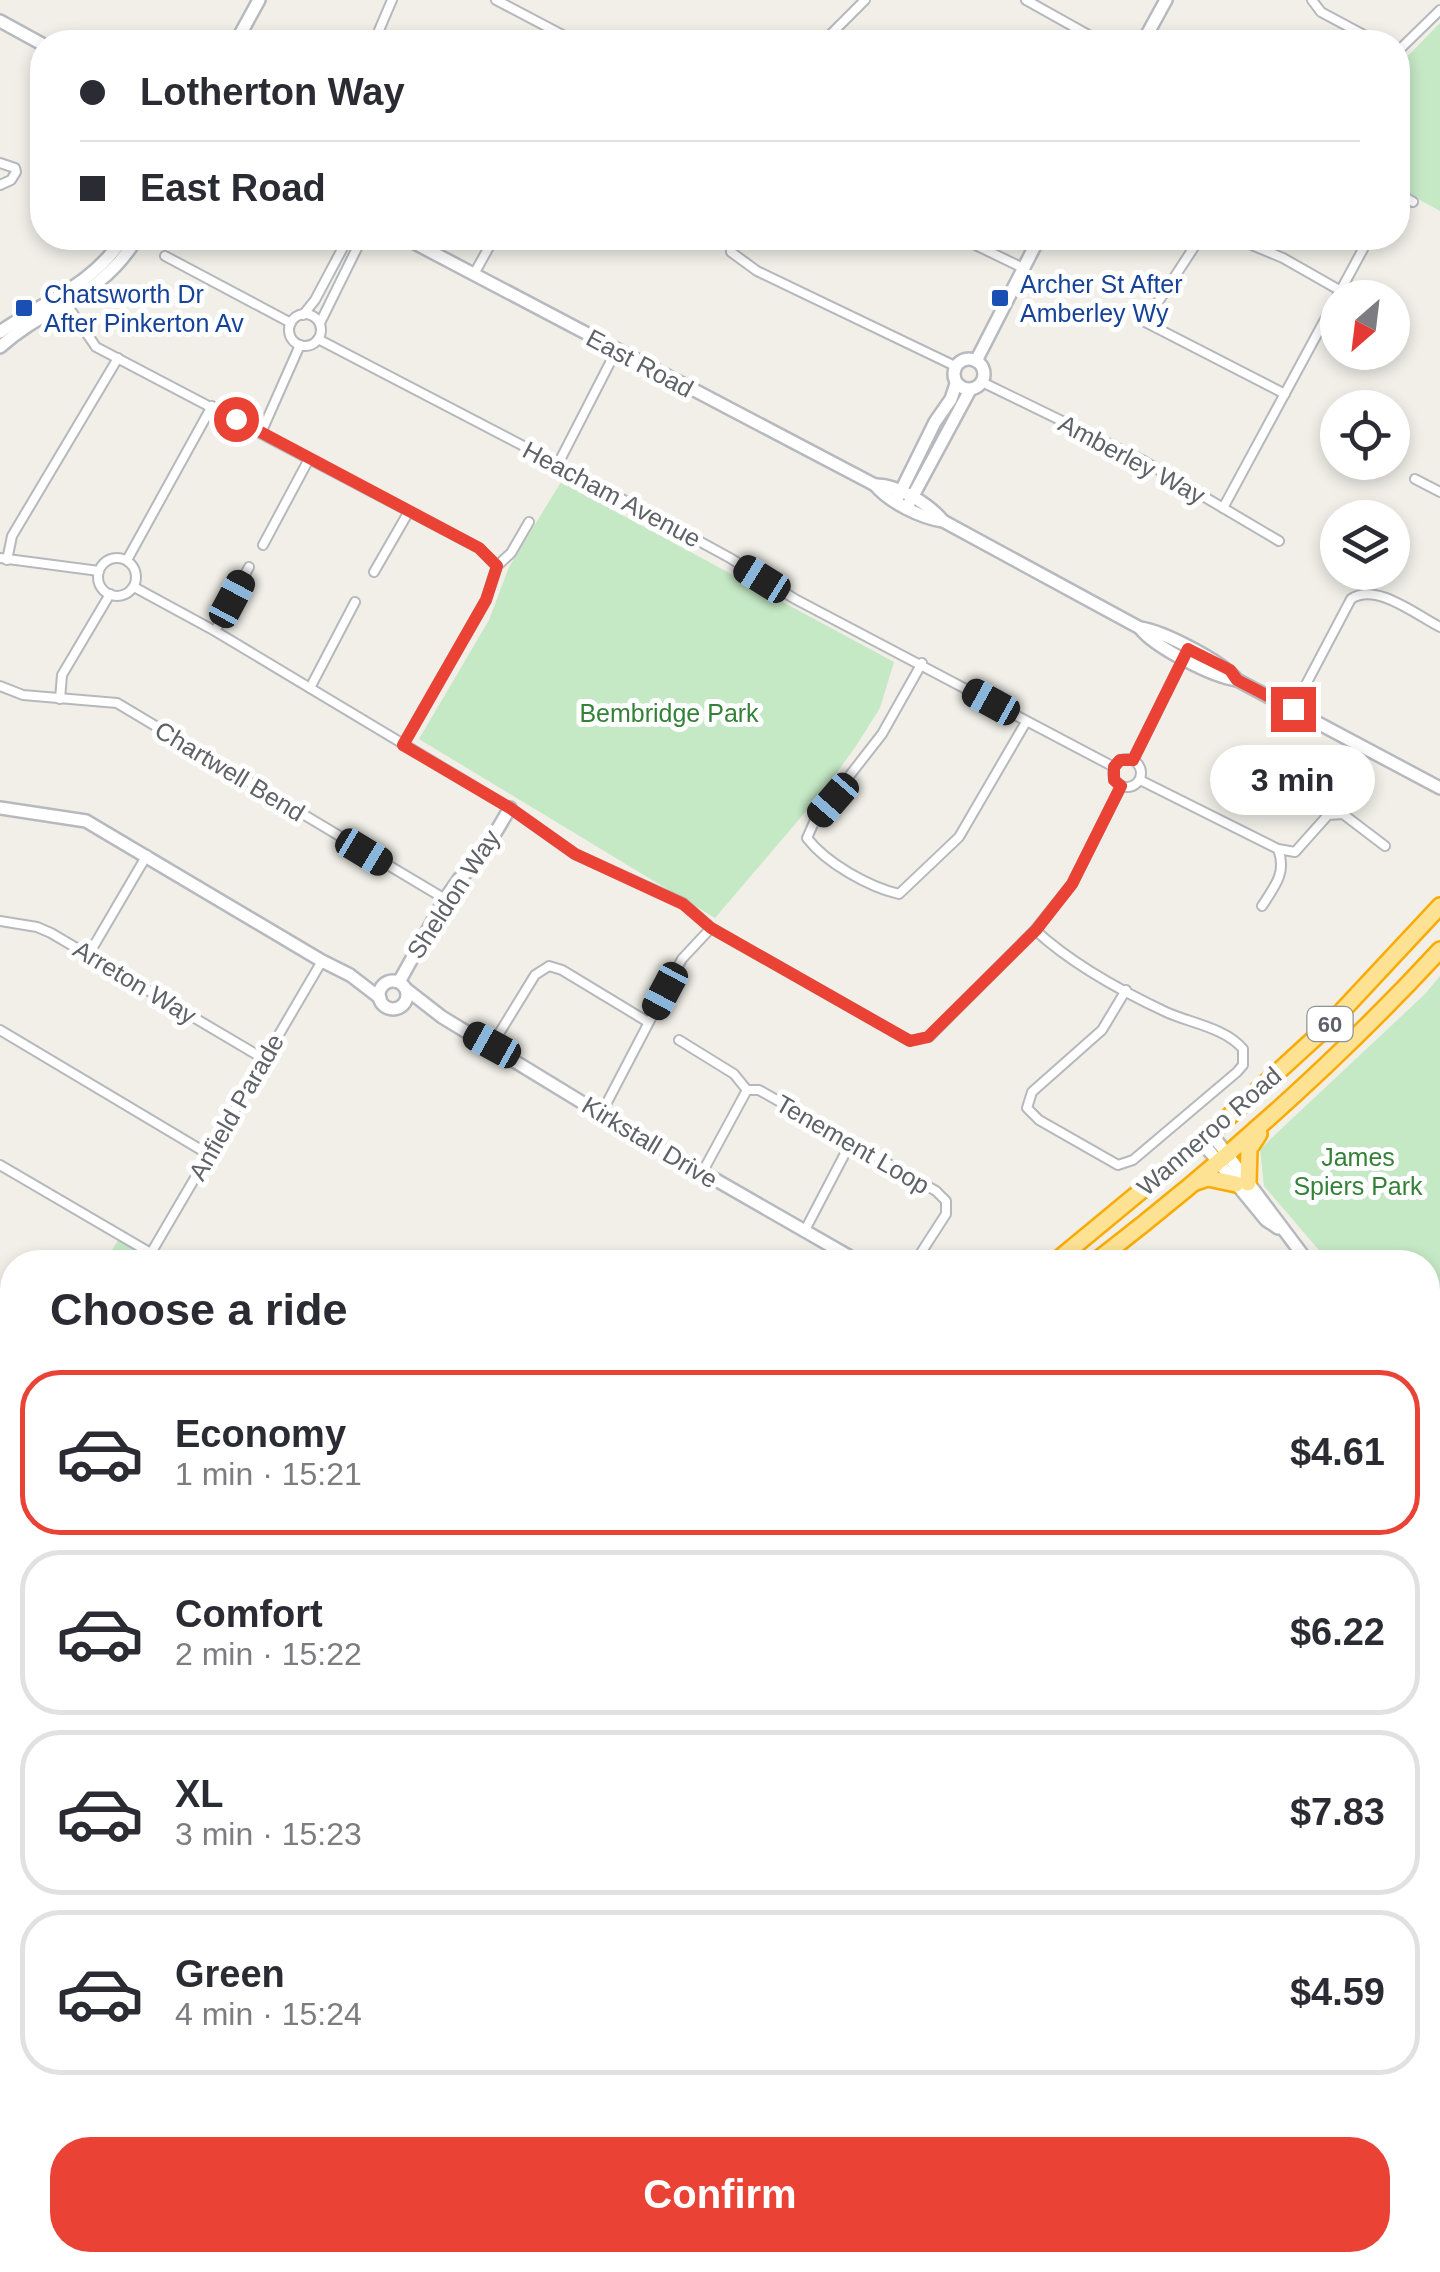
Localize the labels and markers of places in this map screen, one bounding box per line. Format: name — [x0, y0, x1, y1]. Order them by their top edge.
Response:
place label: Archer St After Amberley Wy — [1020, 270, 1183, 327]
place label: Chatsworth Dr After Pinkerton Av — [44, 280, 244, 337]
marker: Archer St After Amberley Wy — [989, 287, 1011, 309]
marker: Chatsworth Dr After Pinkerton Av — [13, 297, 35, 319]

